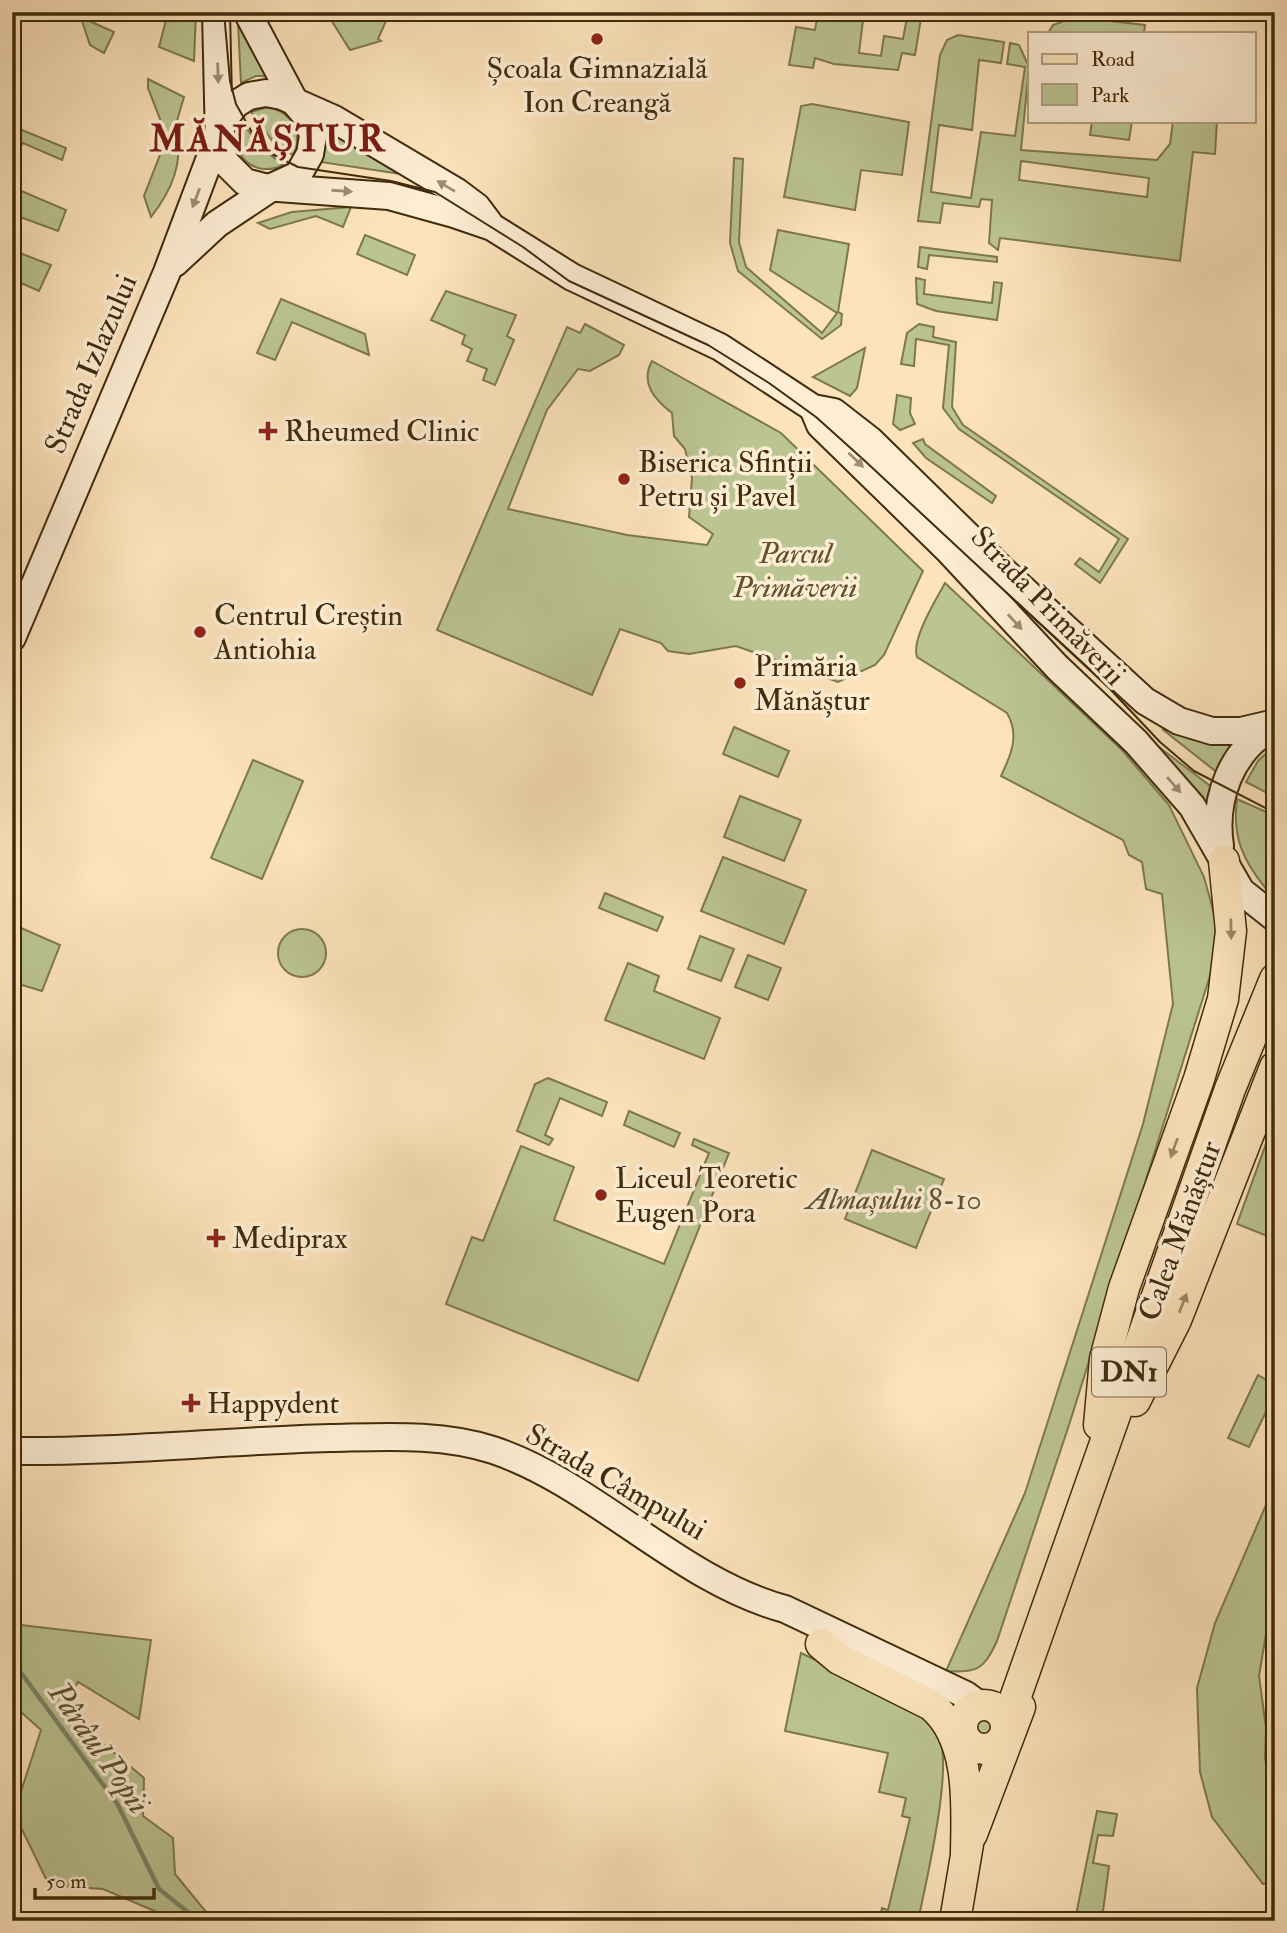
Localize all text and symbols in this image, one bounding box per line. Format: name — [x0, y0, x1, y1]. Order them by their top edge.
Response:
marker: Școala Gimnazială Ion Creangă — [589, 31, 605, 47]
legend — [1028, 32, 1256, 122]
text: Road — [1091, 46, 1136, 73]
place label: Școala Gimnazială Ion Creangă — [487, 50, 708, 121]
one-way arrow — [212, 62, 223, 84]
text: Park — [1091, 82, 1129, 109]
district label: MĂNĂȘTUR — [149, 116, 386, 163]
one-way arrow — [436, 179, 455, 192]
one-way arrow — [331, 186, 353, 197]
one-way arrow — [190, 187, 201, 208]
street label: Strada Izlazului — [37, 269, 145, 459]
place label: Rheumed Clinic — [284, 413, 479, 450]
marker: Rheumed Clinic — [258, 421, 278, 441]
place label: Biserica Sfinții Petru și Pavel — [638, 444, 812, 515]
one-way arrow — [847, 451, 864, 467]
marker: Biserica Sfinții Petru și Pavel — [616, 471, 632, 487]
street label: Strada Primăverii — [963, 519, 1133, 693]
park label: Parcul Primăverii — [732, 535, 857, 606]
place label: Centrul Creștin Antiohia — [213, 597, 403, 668]
one-way arrow — [1007, 613, 1023, 630]
marker: Centrul Creștin Antiohia — [192, 624, 208, 640]
place label: Primăria Mănăștur — [754, 648, 870, 719]
marker: Primăria Mănăștur — [732, 675, 748, 691]
one-way arrow — [1166, 776, 1181, 793]
one-way arrow — [1225, 918, 1236, 940]
street label: Calea Mănăștur — [1130, 1136, 1230, 1326]
one-way arrow — [1168, 1137, 1179, 1158]
place label: Liceul Teoretic Eugen Pora — [615, 1160, 798, 1231]
park label: Almașului 8-10 — [803, 1181, 982, 1218]
marker: Liceul Teoretic Eugen Pora — [593, 1187, 609, 1203]
place label: Mediprax — [232, 1220, 348, 1257]
marker: Mediprax — [206, 1228, 226, 1248]
one-way arrow — [1177, 1292, 1188, 1313]
road number: DN1 — [1092, 1348, 1166, 1396]
place label: Happydent — [207, 1385, 340, 1422]
marker: Happydent — [181, 1393, 201, 1413]
street label: Strada Câmpului — [519, 1415, 713, 1549]
water label: Pârâul Popii — [39, 1674, 159, 1822]
scale bar — [35, 1856, 154, 1900]
text: 50 m — [46, 1868, 87, 1895]

